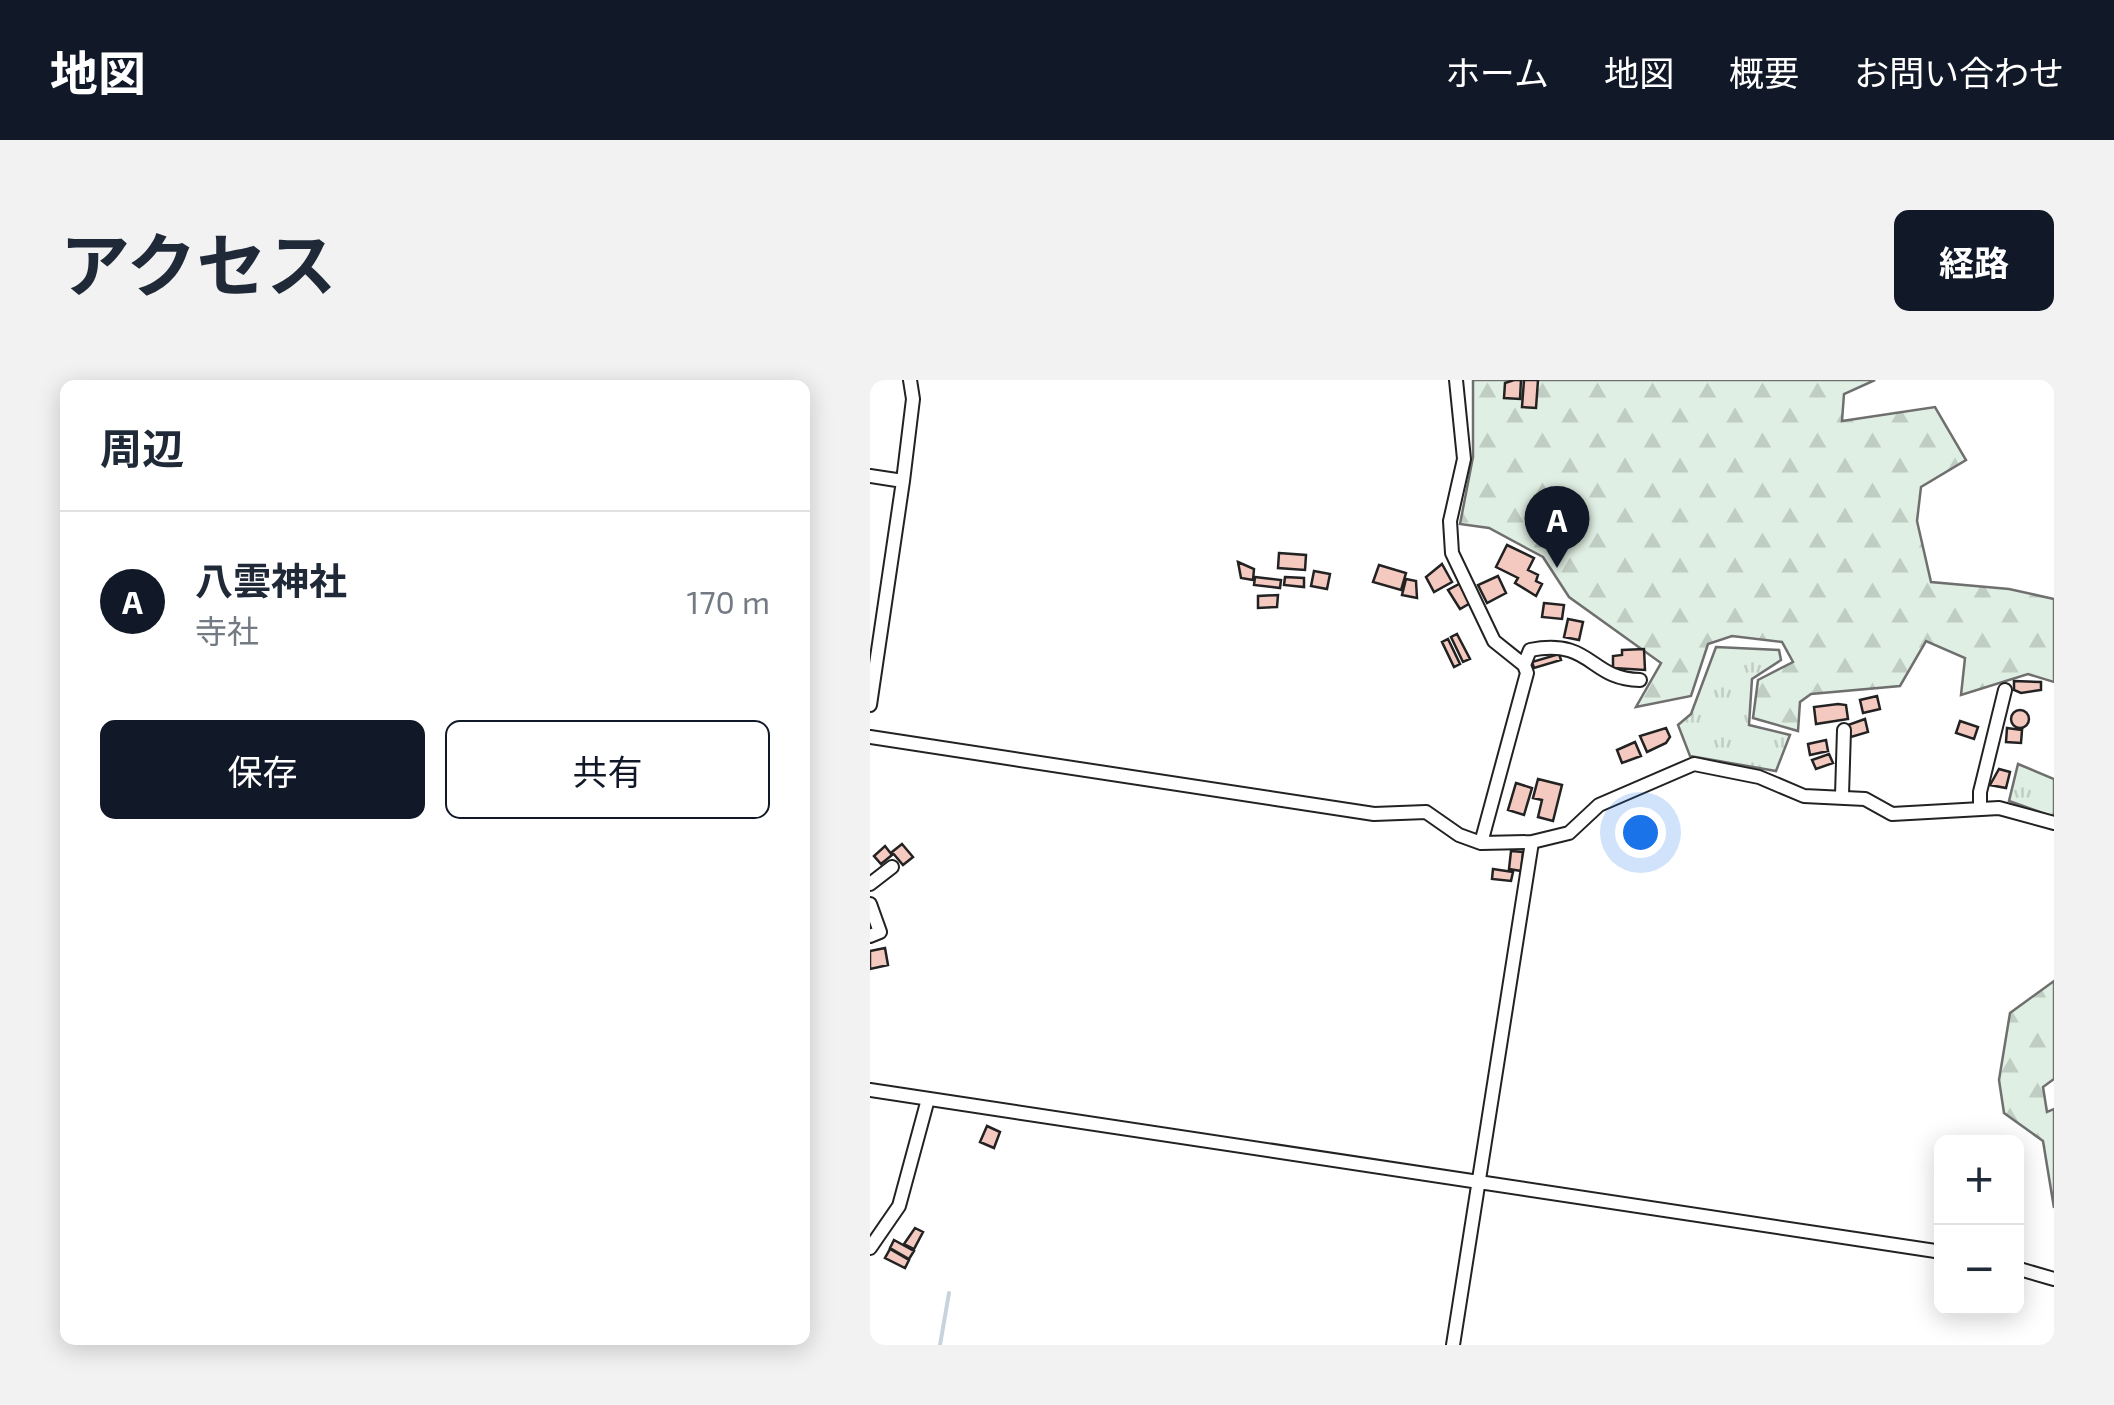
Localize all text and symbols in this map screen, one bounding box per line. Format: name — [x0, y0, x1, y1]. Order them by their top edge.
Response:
text: 地図 — [50, 43, 146, 101]
text: ホーム — [1445, 51, 1549, 93]
text: 地図 — [1604, 51, 1674, 93]
text: 概要 — [1729, 51, 1799, 93]
text: お問い合わせ — [1854, 51, 2064, 93]
button: 経路 — [1894, 210, 2054, 311]
text: アクセス — [60, 221, 337, 305]
text: 周辺 — [100, 422, 184, 472]
pin: A — [1524, 486, 1590, 568]
text: 八雲神社 — [195, 557, 347, 603]
text: A — [122, 582, 143, 620]
text: 170 m — [686, 582, 770, 620]
text: 寺社 — [195, 611, 259, 649]
button: 保存 — [100, 720, 425, 819]
button: 共有 — [445, 720, 770, 819]
your location — [1615, 807, 1666, 858]
map controls — [1934, 1135, 2024, 1315]
button: + — [1934, 1135, 2024, 1225]
button: − — [1934, 1225, 2024, 1315]

